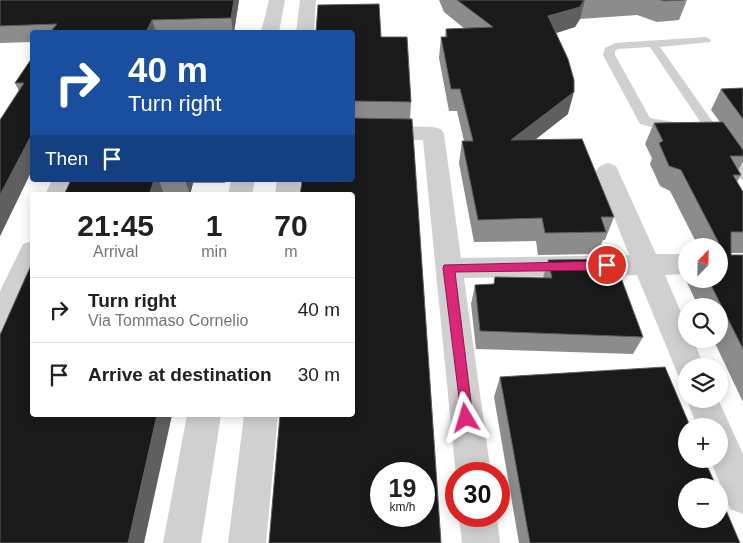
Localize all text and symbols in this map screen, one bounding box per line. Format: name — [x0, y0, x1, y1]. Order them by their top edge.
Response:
icon: right — [45, 50, 110, 115]
text: 40 m — [128, 50, 208, 89]
text: Turn right — [128, 91, 221, 116]
icon: arrive — [98, 145, 126, 173]
text: Then — [45, 148, 88, 169]
text: 21:45 — [77, 209, 154, 242]
text: 1 — [206, 209, 223, 242]
text: 70 — [274, 209, 308, 242]
north arrow — [678, 238, 728, 288]
map controls — [678, 238, 728, 528]
text: Arrival — [93, 243, 138, 260]
text: min — [201, 243, 227, 260]
text: m — [284, 243, 298, 260]
pin — [586, 244, 628, 286]
icon: arrive — [593, 251, 621, 279]
text: Turn right — [88, 290, 176, 311]
icon: right — [45, 296, 73, 324]
button: search — [678, 298, 728, 348]
text: 40 m — [298, 299, 340, 320]
text: Via Tommaso Cornelio — [88, 312, 248, 329]
button: layers — [678, 358, 728, 408]
icon: arrive — [45, 361, 73, 389]
text: Arrive at destination — [88, 364, 272, 385]
text: 30 m — [298, 364, 340, 385]
position arrow — [439, 391, 491, 443]
button: + — [678, 418, 728, 468]
speed limit sign: 30 — [445, 462, 510, 527]
text: 19 — [389, 474, 416, 502]
button: − — [678, 478, 728, 528]
text: km/h — [389, 500, 416, 514]

